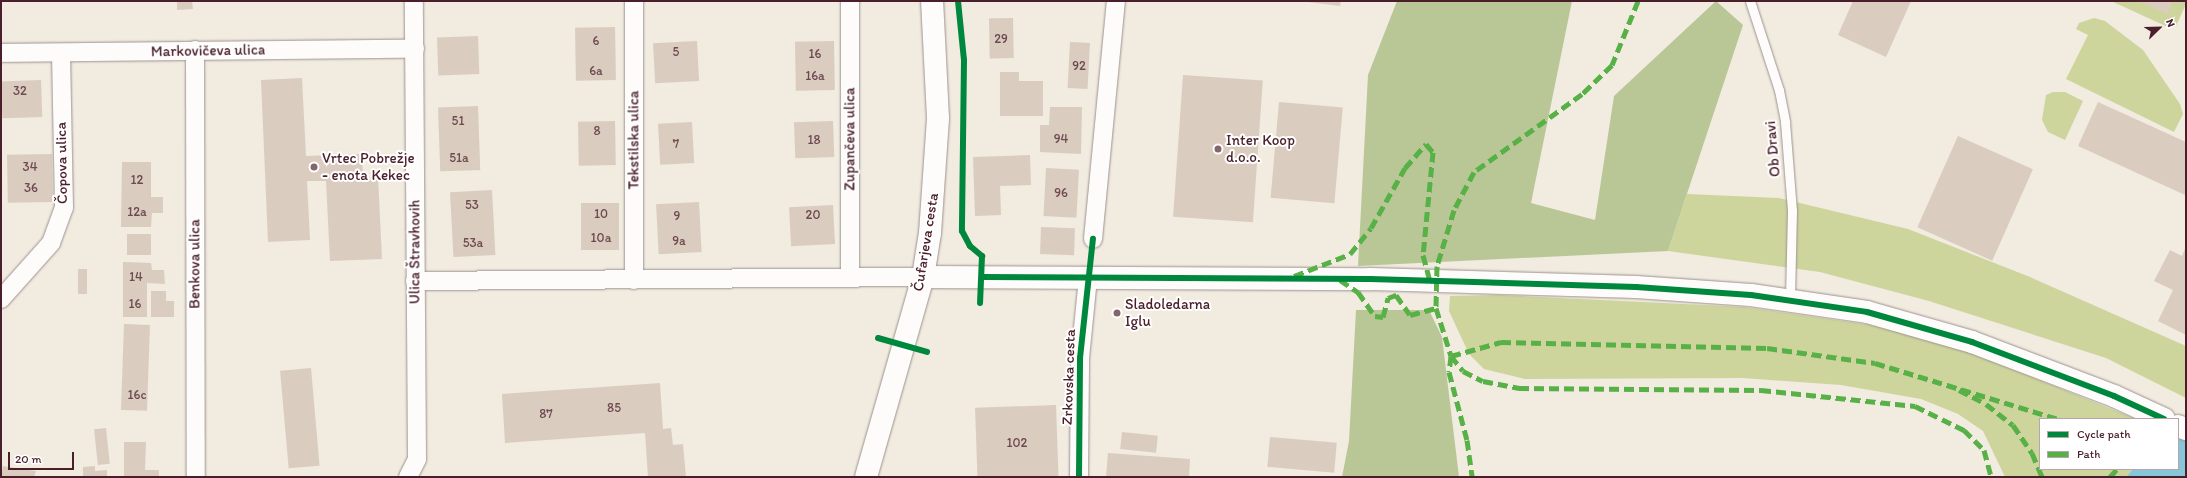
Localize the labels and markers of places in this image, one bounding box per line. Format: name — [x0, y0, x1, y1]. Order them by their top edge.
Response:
place label: Inter Koop d.o.o. — [1226, 131, 1295, 166]
marker: Inter Koop d.o.o. — [1213, 144, 1223, 154]
place label: Vrtec Pobrežje - enota Kekec — [322, 149, 414, 184]
marker: Vrtec Pobrežje - enota Kekec — [309, 162, 319, 172]
place label: Sladoledarna Iglu — [1125, 295, 1210, 330]
marker: Sladoledarna Iglu — [1112, 308, 1122, 318]

